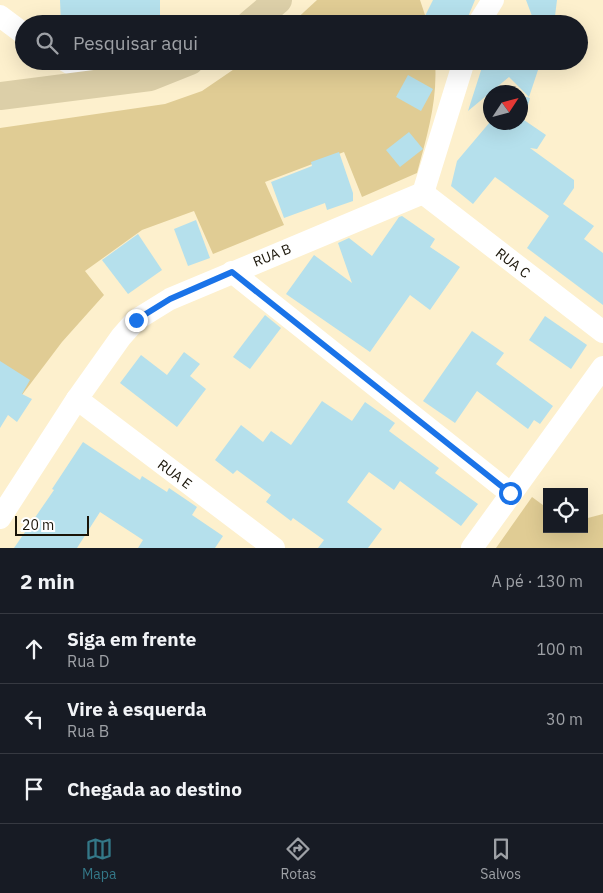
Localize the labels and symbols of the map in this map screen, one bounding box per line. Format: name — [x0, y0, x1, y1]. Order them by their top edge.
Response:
north arrow — [483, 85, 528, 130]
street label: RUA B — [250, 239, 294, 271]
street label: RUA C — [492, 244, 534, 282]
route end — [125, 309, 148, 332]
street label: RUA E — [154, 455, 196, 493]
route start — [499, 482, 522, 505]
scale bar — [15, 513, 89, 536]

